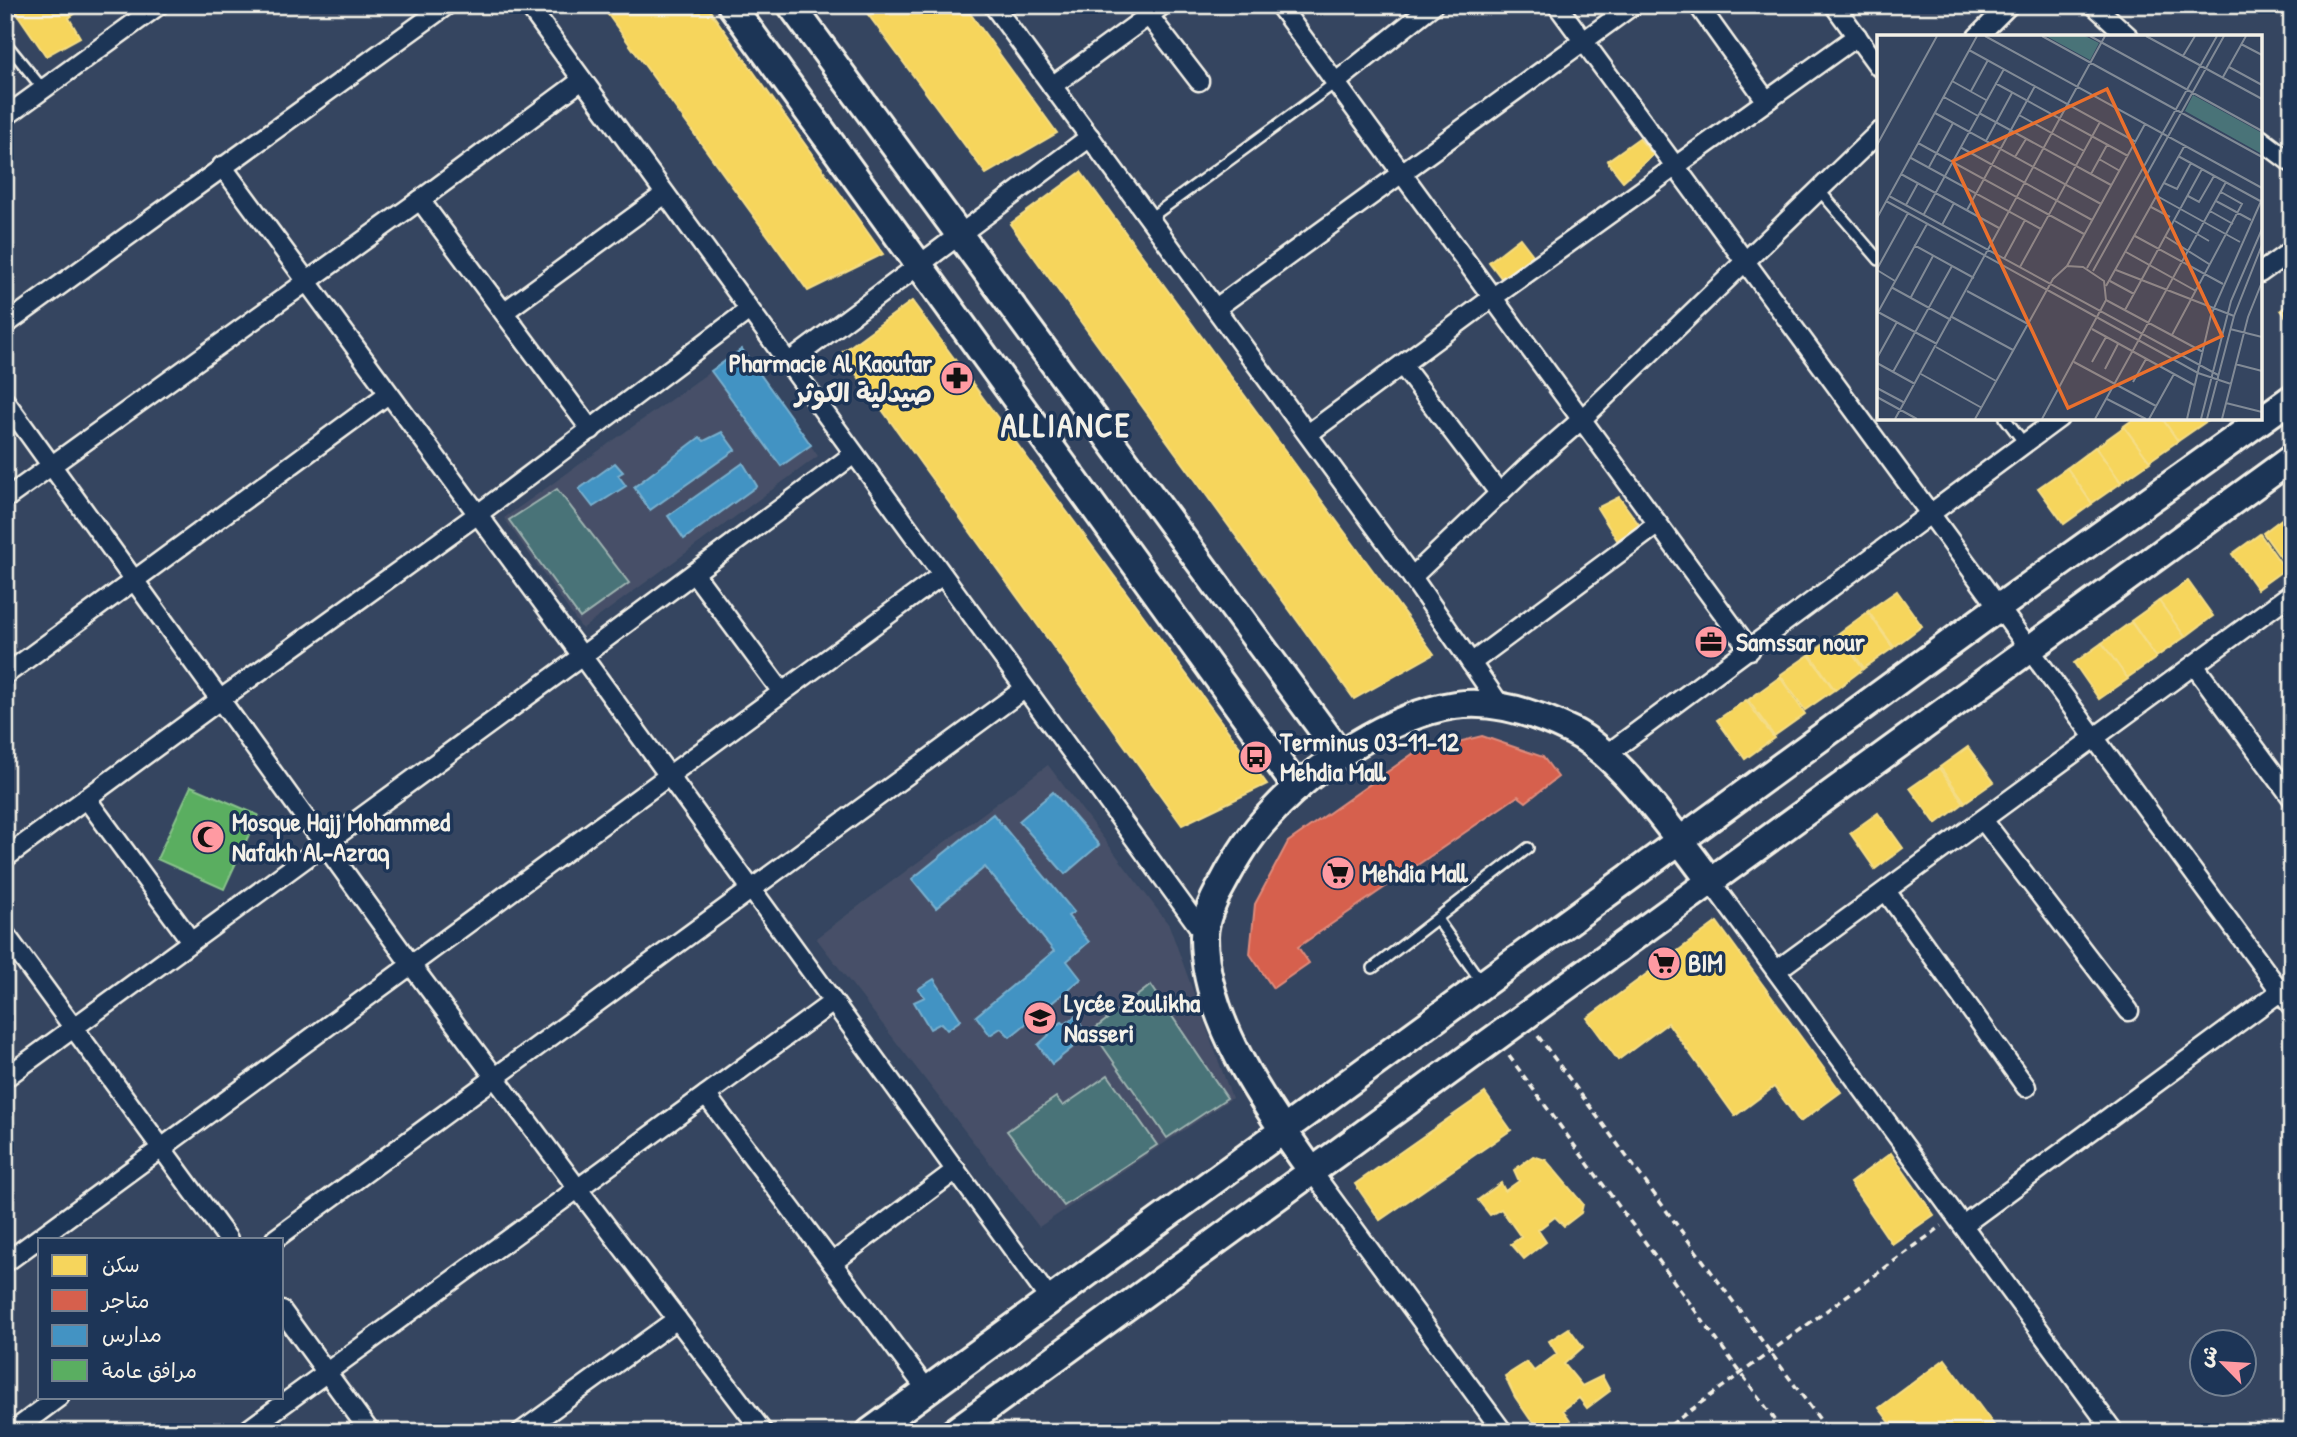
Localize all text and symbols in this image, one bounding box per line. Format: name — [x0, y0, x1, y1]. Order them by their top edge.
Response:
inset map — [1877, 35, 2262, 420]
place label: Pharmacie Al Kaoutar صيدلية الكوثر — [729, 345, 933, 410]
pharmacy icon: Pharmacie Al Kaoutar صيدلية الكوثر — [938, 359, 976, 397]
district label: ALLIANCE — [1001, 403, 1131, 447]
office icon: Samssar nour — [1692, 623, 1730, 661]
place label: Samssar nour — [1736, 624, 1866, 659]
place label: Terminus 03-11-12 Mehdia Mall — [1279, 724, 1460, 789]
bus stop icon: Terminus 03-11-12 Mehdia Mall — [1237, 738, 1275, 776]
place label: Mosque Hajj Mohammed Nafakh Al-Azraq — [232, 804, 451, 870]
mosque icon: Mosque Hajj Mohammed Nafakh Al-Azraq — [189, 818, 227, 856]
supermarket icon: Mehdia Mall — [1319, 854, 1357, 892]
place label: Mehdia Mall — [1362, 855, 1469, 890]
supermarket icon: BIM — [1645, 944, 1683, 982]
place label: BIM — [1688, 945, 1723, 980]
place label: Lycée Zoulikha Nasseri — [1064, 985, 1201, 1050]
school or university icon: Lycée Zoulikha Nasseri — [1021, 999, 1059, 1037]
legend — [38, 1238, 284, 1398]
text: سكن — [102, 1250, 140, 1279]
text: متاجر — [100, 1286, 149, 1315]
text: مدارس — [102, 1320, 162, 1349]
north arrow — [2188, 1328, 2258, 1398]
text: ش — [2191, 1341, 2224, 1371]
text: مرافق عامة — [102, 1356, 197, 1385]

